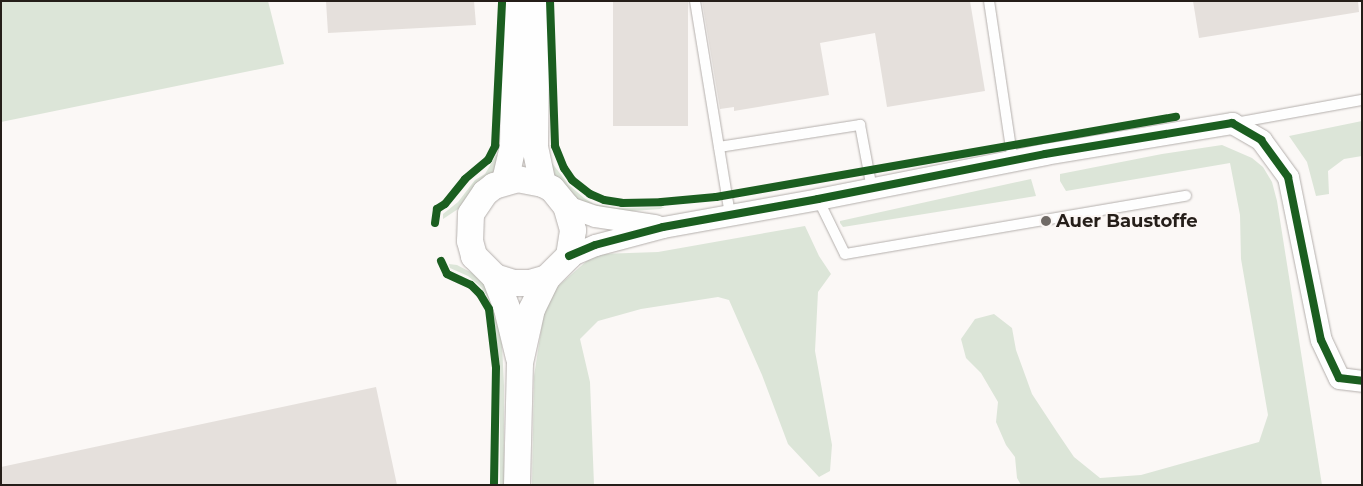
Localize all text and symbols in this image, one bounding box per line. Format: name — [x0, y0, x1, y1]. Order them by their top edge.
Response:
place label: Auer Baustoffe — [1056, 210, 1198, 232]
marker: Auer Baustoffe — [1040, 215, 1052, 227]

